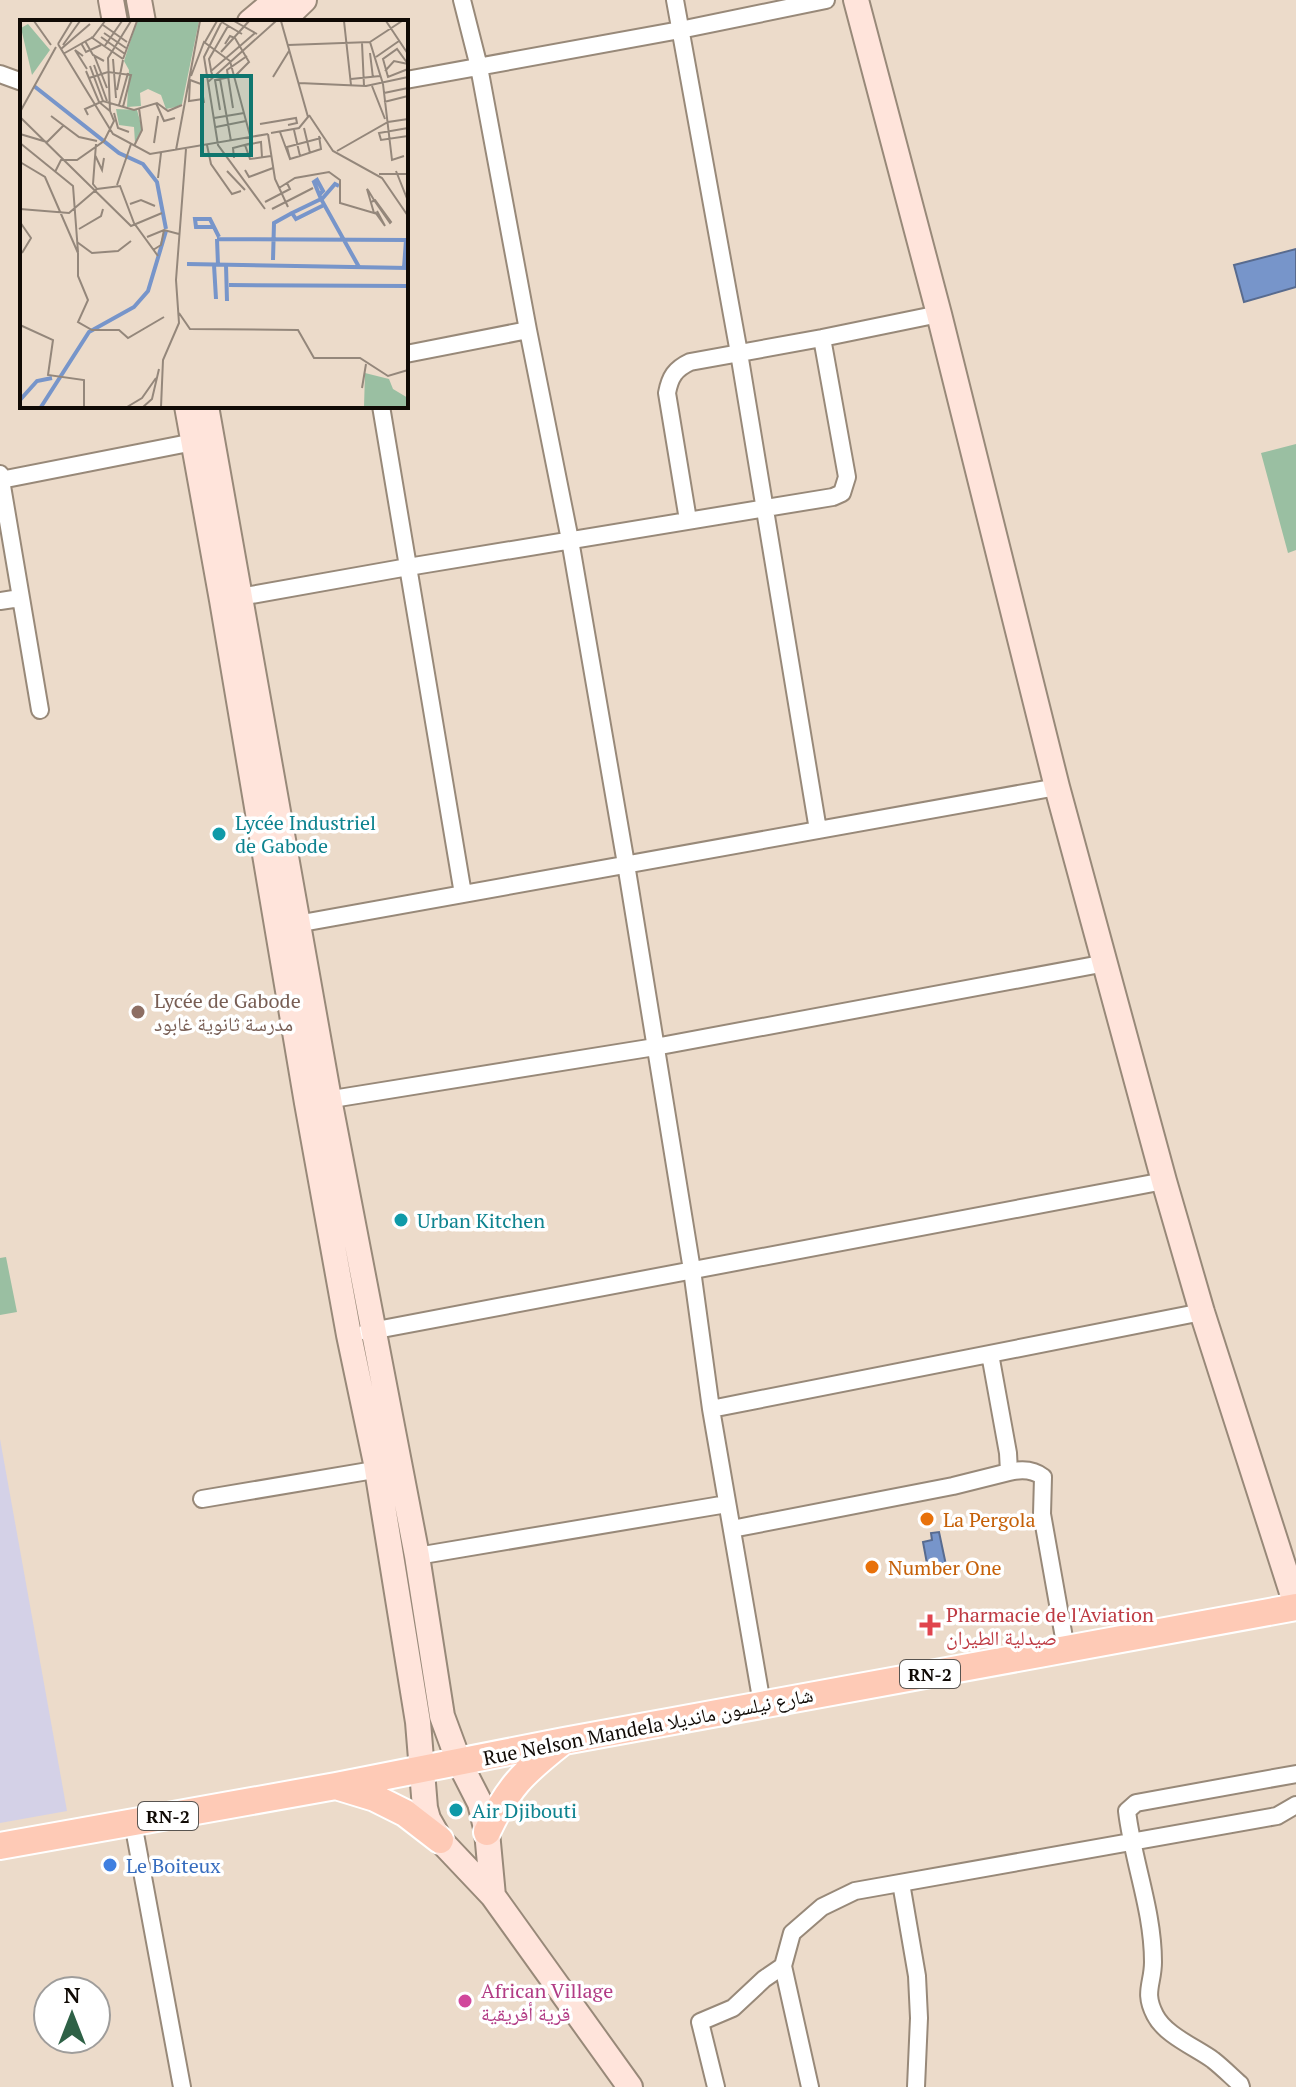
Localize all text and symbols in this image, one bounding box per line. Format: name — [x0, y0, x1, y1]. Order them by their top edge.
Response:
inset map — [20, 20, 408, 408]
place label: Lycée Industriel de Gabode — [235, 809, 376, 859]
marker: Lycée Industriel de Gabode — [210, 825, 228, 843]
place label: Lycée de Gabode مدرسة ثانوية غابود — [154, 987, 301, 1037]
marker: Lycée de Gabode مدرسة ثانوية غابود — [129, 1003, 147, 1021]
place label: Urban Kitchen — [417, 1207, 545, 1234]
marker: Urban Kitchen — [392, 1211, 410, 1229]
place label: La Pergola — [943, 1506, 1036, 1533]
marker: La Pergola — [918, 1510, 936, 1528]
place label: Number One — [888, 1554, 1002, 1581]
marker: Number One — [863, 1558, 881, 1576]
place label: Pharmacie de l'Aviation صيدلية الطيران — [946, 1601, 1154, 1651]
marker: Pharmacie de l'Aviation صيدلية الطيران — [921, 1616, 939, 1634]
road number: RN-2 — [900, 1660, 960, 1688]
street label: Rue Nelson Mandela شارع نيلسون مانديلا — [481, 1681, 815, 1771]
place label: Air Djibouti — [472, 1797, 577, 1824]
marker: Air Djibouti — [447, 1801, 465, 1819]
road number: RN-2 — [138, 1802, 198, 1830]
place label: Le Boiteux — [126, 1852, 221, 1879]
marker: Le Boiteux — [101, 1856, 119, 1874]
north arrow — [32, 1975, 112, 2055]
place label: African Village قرية أفريقية — [481, 1977, 613, 2027]
text: N — [64, 1980, 81, 2009]
marker: African Village قرية أفريقية — [456, 1992, 474, 2010]

